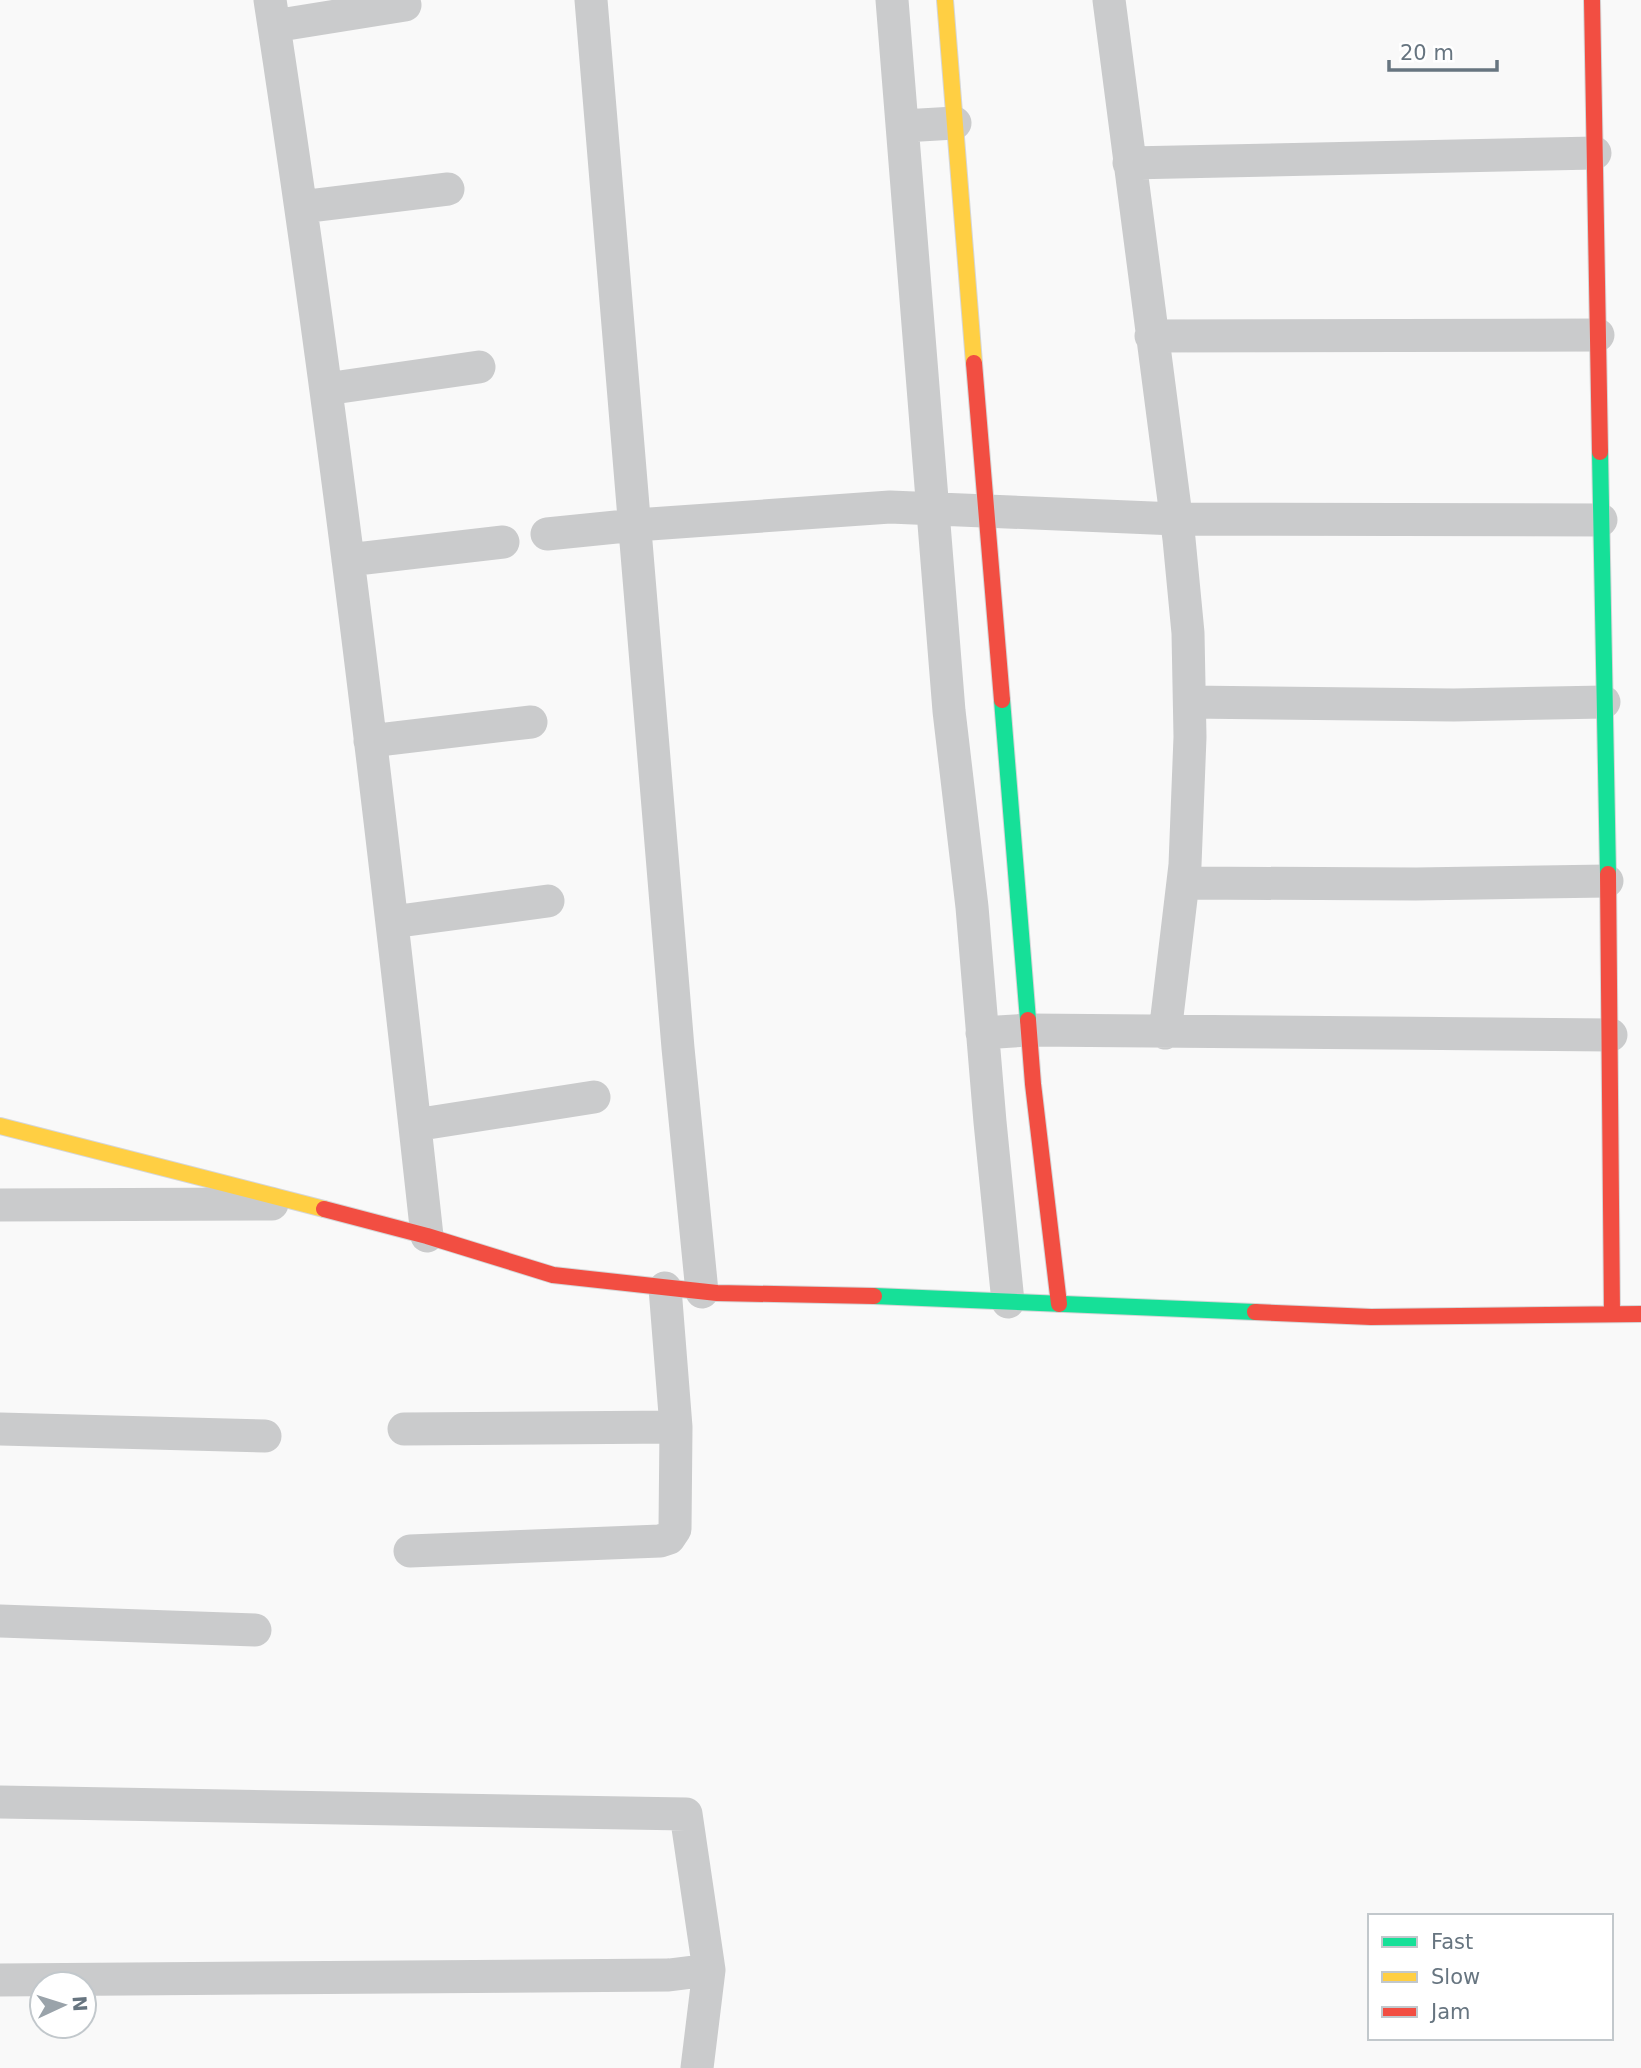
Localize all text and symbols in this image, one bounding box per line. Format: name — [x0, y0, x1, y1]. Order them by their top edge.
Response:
scale bar — [1389, 28, 1498, 72]
text: 20 m — [1400, 41, 1454, 65]
legend — [1368, 1914, 1613, 2040]
text: Fast — [1431, 1930, 1473, 1954]
text: Slow — [1431, 1965, 1480, 1989]
north arrow — [28, 1970, 98, 2040]
text: N — [68, 1995, 91, 2013]
text: Jam — [1429, 2000, 1471, 2024]

